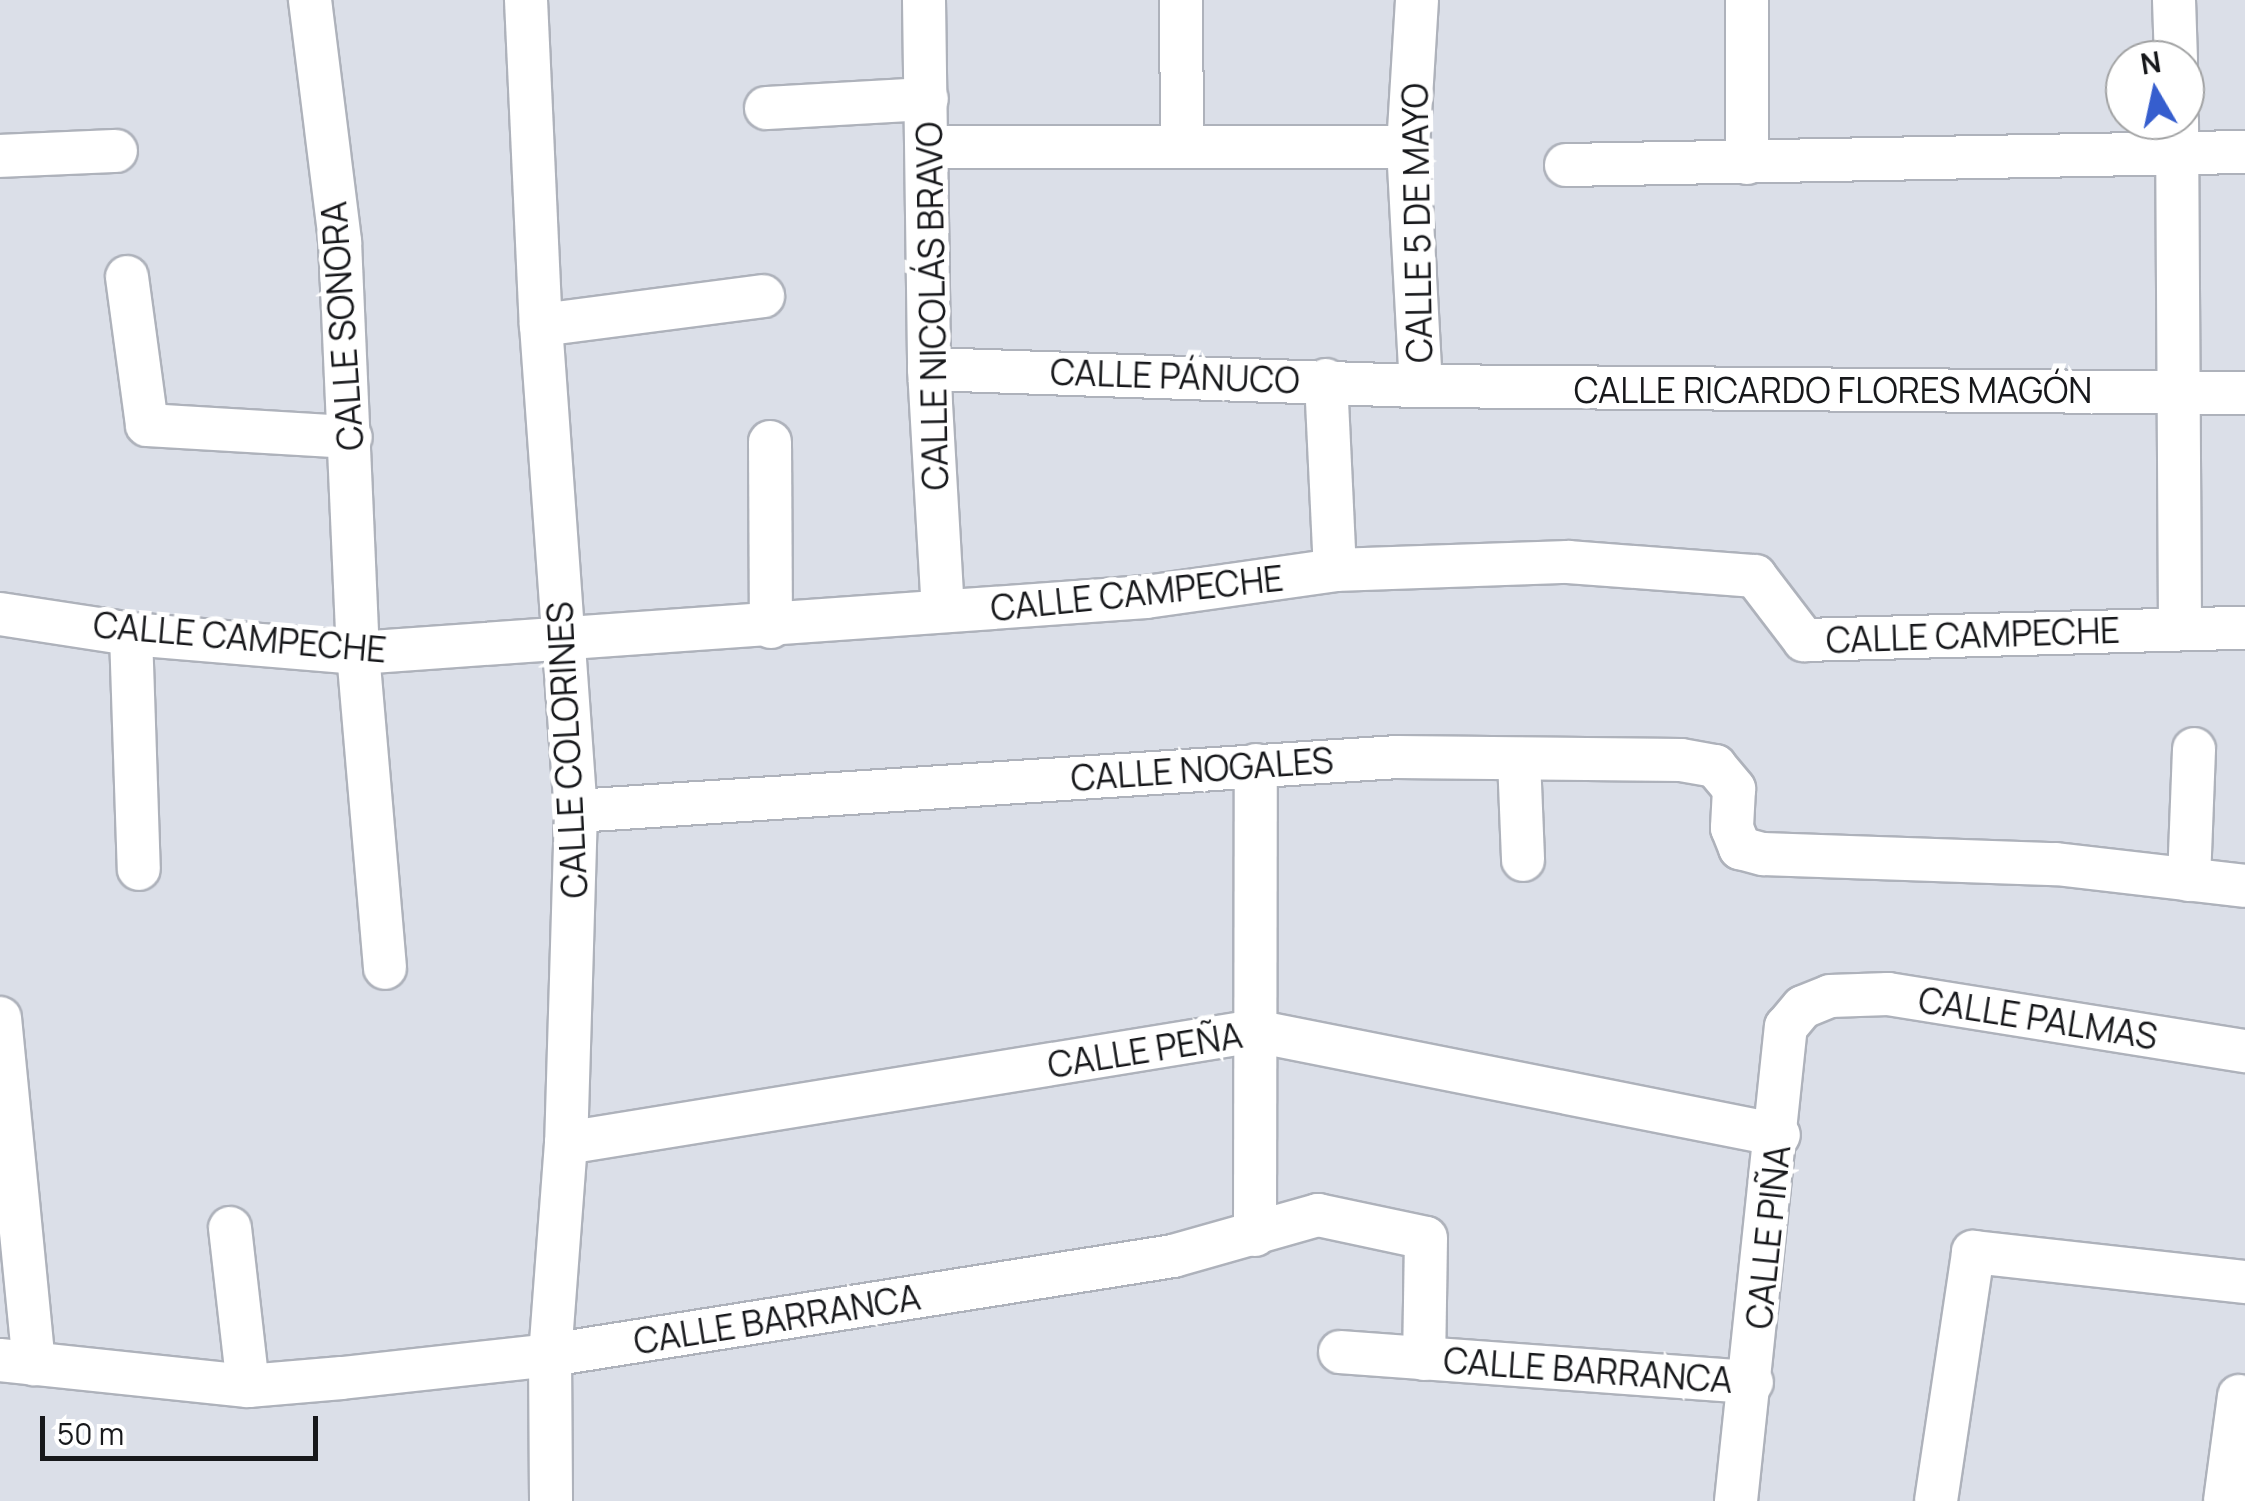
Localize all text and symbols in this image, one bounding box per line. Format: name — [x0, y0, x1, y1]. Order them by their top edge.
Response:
north arrow — [2105, 40, 2205, 140]
text: N — [2138, 42, 2164, 83]
street label: CALLE 5 DE MAYO — [1394, 83, 1440, 363]
street label: CALLE NICOLÁS BRAVO — [908, 121, 956, 491]
street label: CALLE SONORA — [312, 200, 372, 452]
street label: CALLE PÁNUCO — [1050, 351, 1300, 401]
street label: CALLE RICARDO FLORES MAGÓN — [1574, 369, 2092, 411]
street label: CALLE CAMPECHE — [988, 557, 1286, 629]
street label: CALLE COLORINES — [538, 601, 596, 899]
street label: CALLE CAMPECHE — [92, 603, 388, 671]
street label: CALLE CAMPECHE — [1825, 609, 2121, 661]
street label: CALLE NOGALES — [1069, 739, 1335, 799]
street label: CALLE PALMAS — [1916, 978, 2160, 1058]
street label: CALLE PEÑA — [1045, 1014, 1245, 1086]
street label: CALLE PIÑA — [1737, 1143, 1799, 1331]
street label: CALLE BARRANCA — [631, 1276, 923, 1362]
street label: CALLE BARRANCA — [1442, 1339, 1734, 1401]
scale bar — [45, 1396, 322, 1458]
text: 50 m — [57, 1413, 124, 1454]

